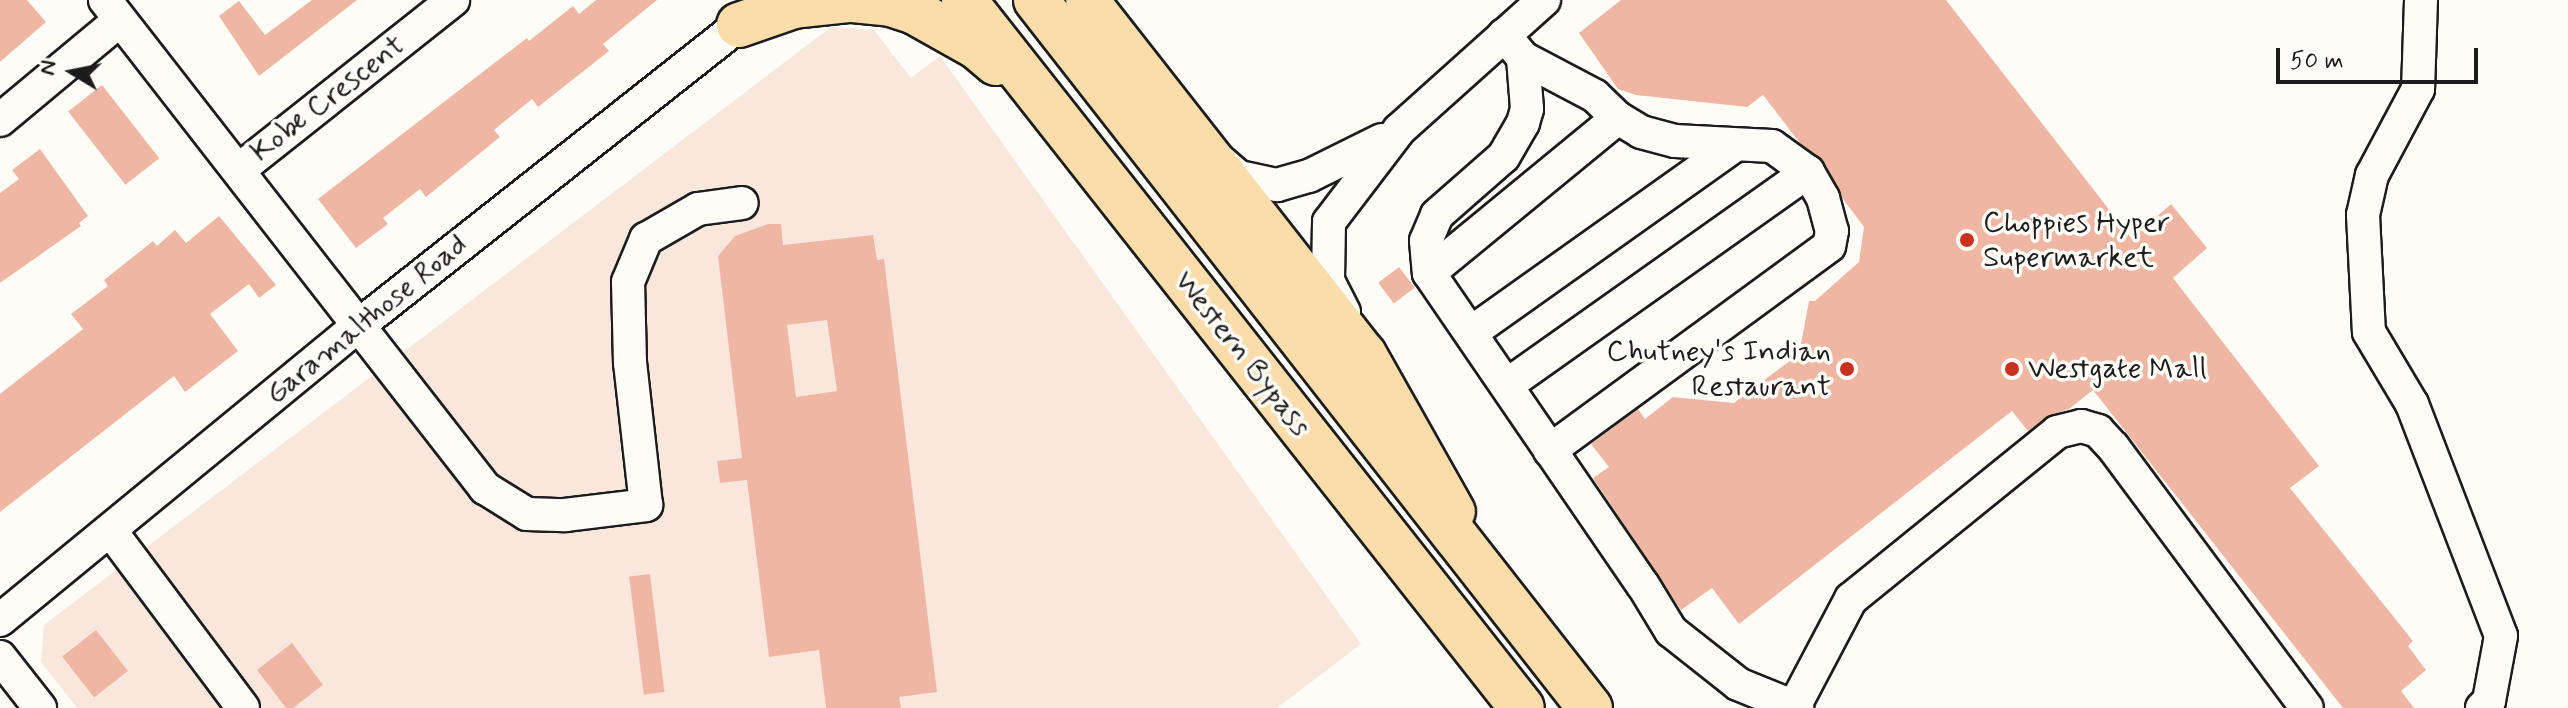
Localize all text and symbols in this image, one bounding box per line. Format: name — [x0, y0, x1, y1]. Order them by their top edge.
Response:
street label: Kobe Crescent — [244, 28, 412, 170]
north arrow — [32, 32, 112, 112]
scale bar — [2280, 32, 2482, 82]
text: 50 m — [2290, 46, 2344, 77]
text: N — [33, 58, 63, 77]
place label: Choppies Hyper Supermarket — [1983, 205, 2170, 276]
street label: Garamalthose Road — [259, 227, 475, 413]
marker: Choppies Hyper Supermarket — [1958, 231, 1976, 249]
street label: Western Bypass — [1166, 264, 1318, 444]
place label: Chutney's Indian Restaurant — [1600, 334, 1831, 404]
place label: Westgate Mall — [2028, 351, 2205, 387]
marker: Chutney's Indian Restaurant — [1838, 360, 1856, 378]
marker: Westgate Mall — [2003, 360, 2021, 378]

